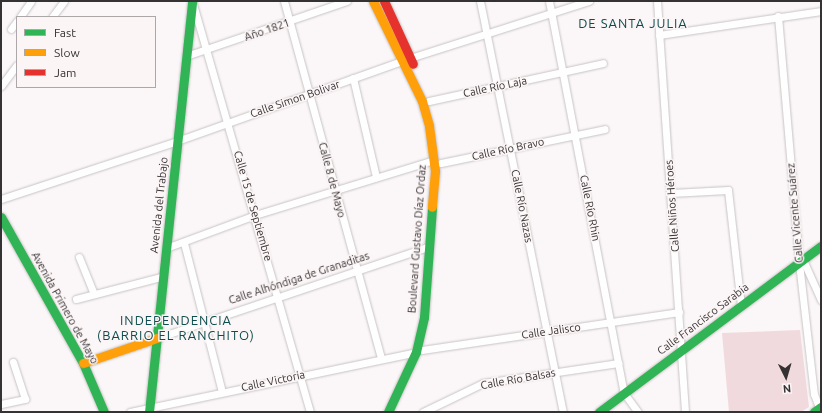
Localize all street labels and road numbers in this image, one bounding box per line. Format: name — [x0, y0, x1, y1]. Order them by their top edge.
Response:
street label: Año 1821 — [243, 16, 291, 44]
street label: Calle Río Laja — [462, 74, 528, 100]
street label: Calle Simon Bolivar — [248, 77, 342, 121]
street label: Calle Río Bravo — [471, 135, 545, 163]
street label: Calle 8 de Mayo — [316, 141, 348, 219]
street label: Calle 15 de Septiembre — [231, 149, 275, 263]
street label: Avenida del Trabajo — [147, 156, 171, 254]
street label: Calle Niños Héroes — [662, 159, 682, 253]
street label: Calle Vicente Suárez — [784, 163, 806, 263]
street label: Boulevard Gustavo Díaz Ordaz — [405, 164, 429, 314]
street label: Calle Río Nazas — [508, 168, 536, 244]
street label: Calle Río Rhin — [577, 174, 603, 242]
street label: Calle Alhóndiga de Granaditas — [227, 249, 371, 307]
street label: Avenida Primero de Mayo — [29, 250, 101, 366]
street label: Calle Francisco Sarabia — [655, 280, 751, 358]
street label: Calle Jalisco — [521, 320, 581, 342]
street label: Calle Río Balsas — [479, 366, 557, 392]
street label: Calle Victoria — [240, 368, 306, 394]

